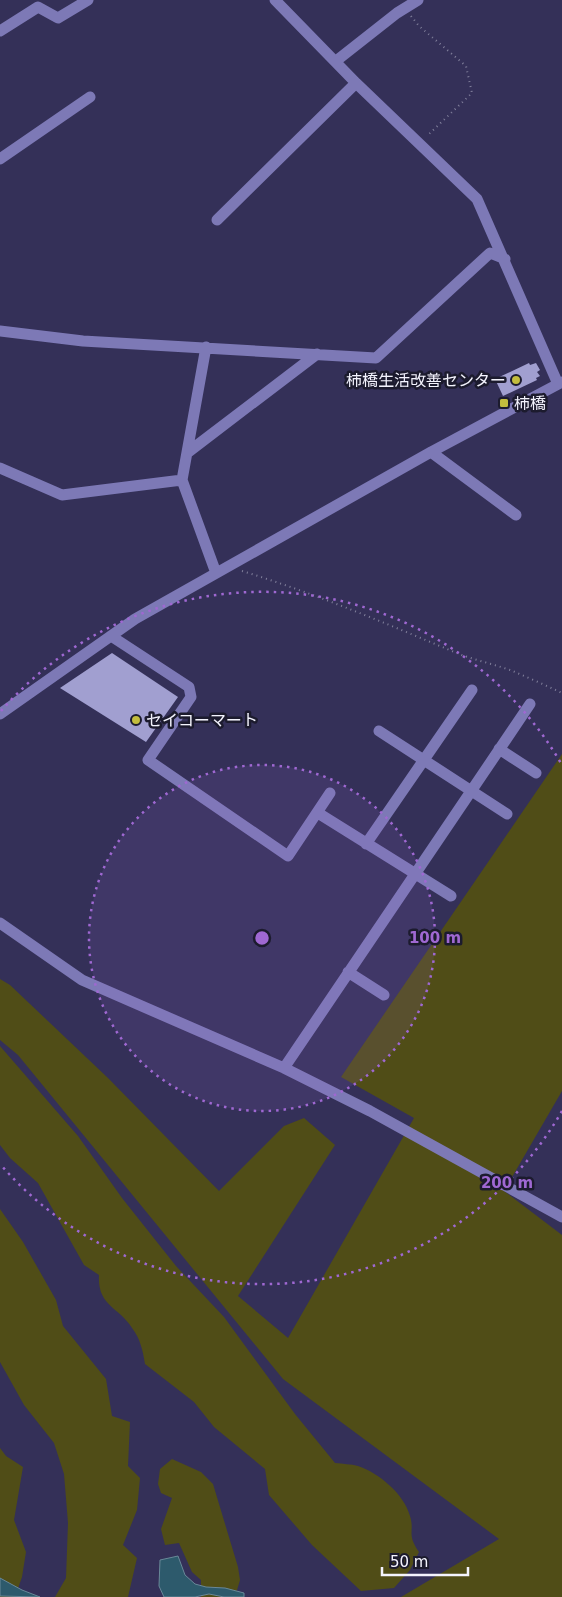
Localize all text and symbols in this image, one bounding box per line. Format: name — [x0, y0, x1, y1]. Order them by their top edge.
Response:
place label: 柿橋生活改善センター — [346, 371, 506, 390]
marker: 柿橋生活改善センター — [510, 374, 522, 386]
place label: 柿橋 — [514, 394, 546, 413]
marker: 柿橋 — [498, 397, 510, 409]
place label: セイコーマート — [146, 711, 258, 730]
marker: セイコーマート — [130, 714, 142, 726]
centre of rings — [253, 929, 271, 947]
text: 100 m — [409, 929, 461, 947]
text: 200 m — [481, 1174, 533, 1192]
scale bar — [382, 1544, 468, 1576]
text: 50 m — [390, 1553, 428, 1571]

